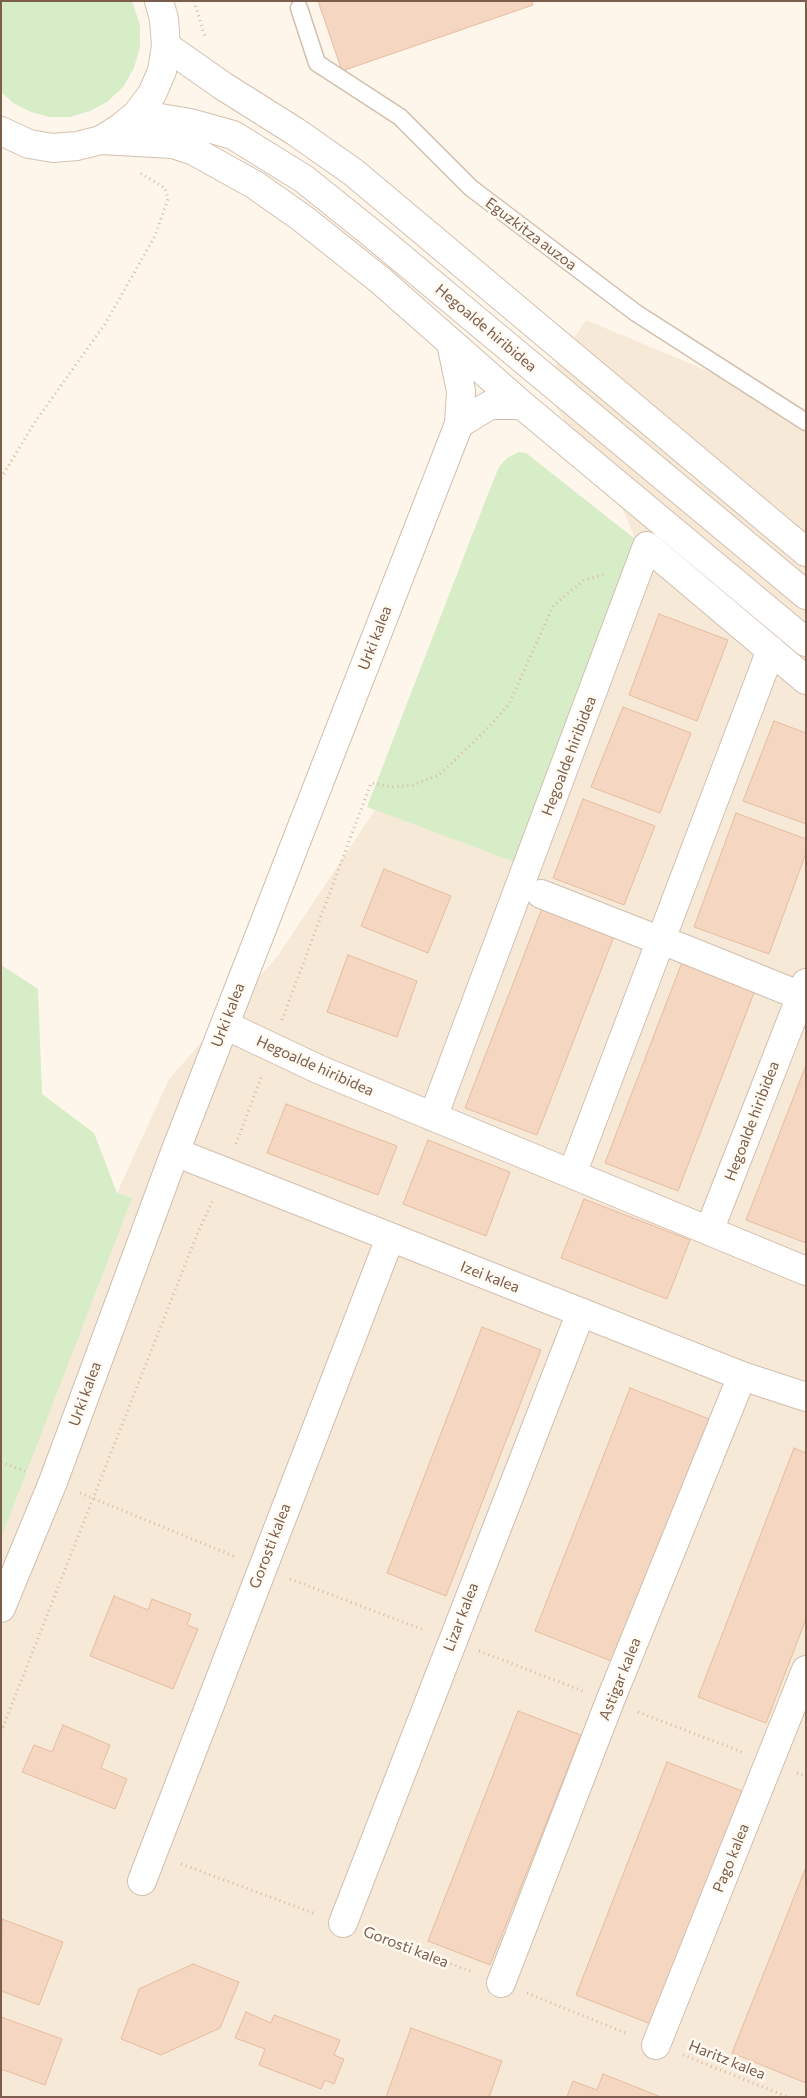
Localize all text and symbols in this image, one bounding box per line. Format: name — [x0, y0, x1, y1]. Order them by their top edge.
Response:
street label: Eguzkitza auzoa — [482, 194, 580, 274]
street label: Hegoalde hiribidea — [432, 280, 540, 376]
street label: Urki kalea — [355, 603, 395, 673]
street label: Hegoalde hiribidea — [538, 694, 600, 818]
street label: Urki kalea — [208, 980, 248, 1050]
street label: Hegoalde hiribidea — [253, 1032, 377, 1100]
street label: Hegoalde hiribidea — [721, 1059, 783, 1183]
street label: Izei kalea — [458, 1258, 522, 1296]
street label: Urki kalea — [65, 1359, 105, 1429]
street label: Gorosti kalea — [246, 1501, 294, 1591]
street label: Lizar kalea — [440, 1580, 482, 1654]
street label: Astigar kalea — [595, 1635, 645, 1723]
street label: Pago kalea — [709, 1821, 753, 1895]
street label: Gorosti kalea — [361, 1923, 451, 1971]
street label: Haritz kalea — [686, 2036, 768, 2084]

